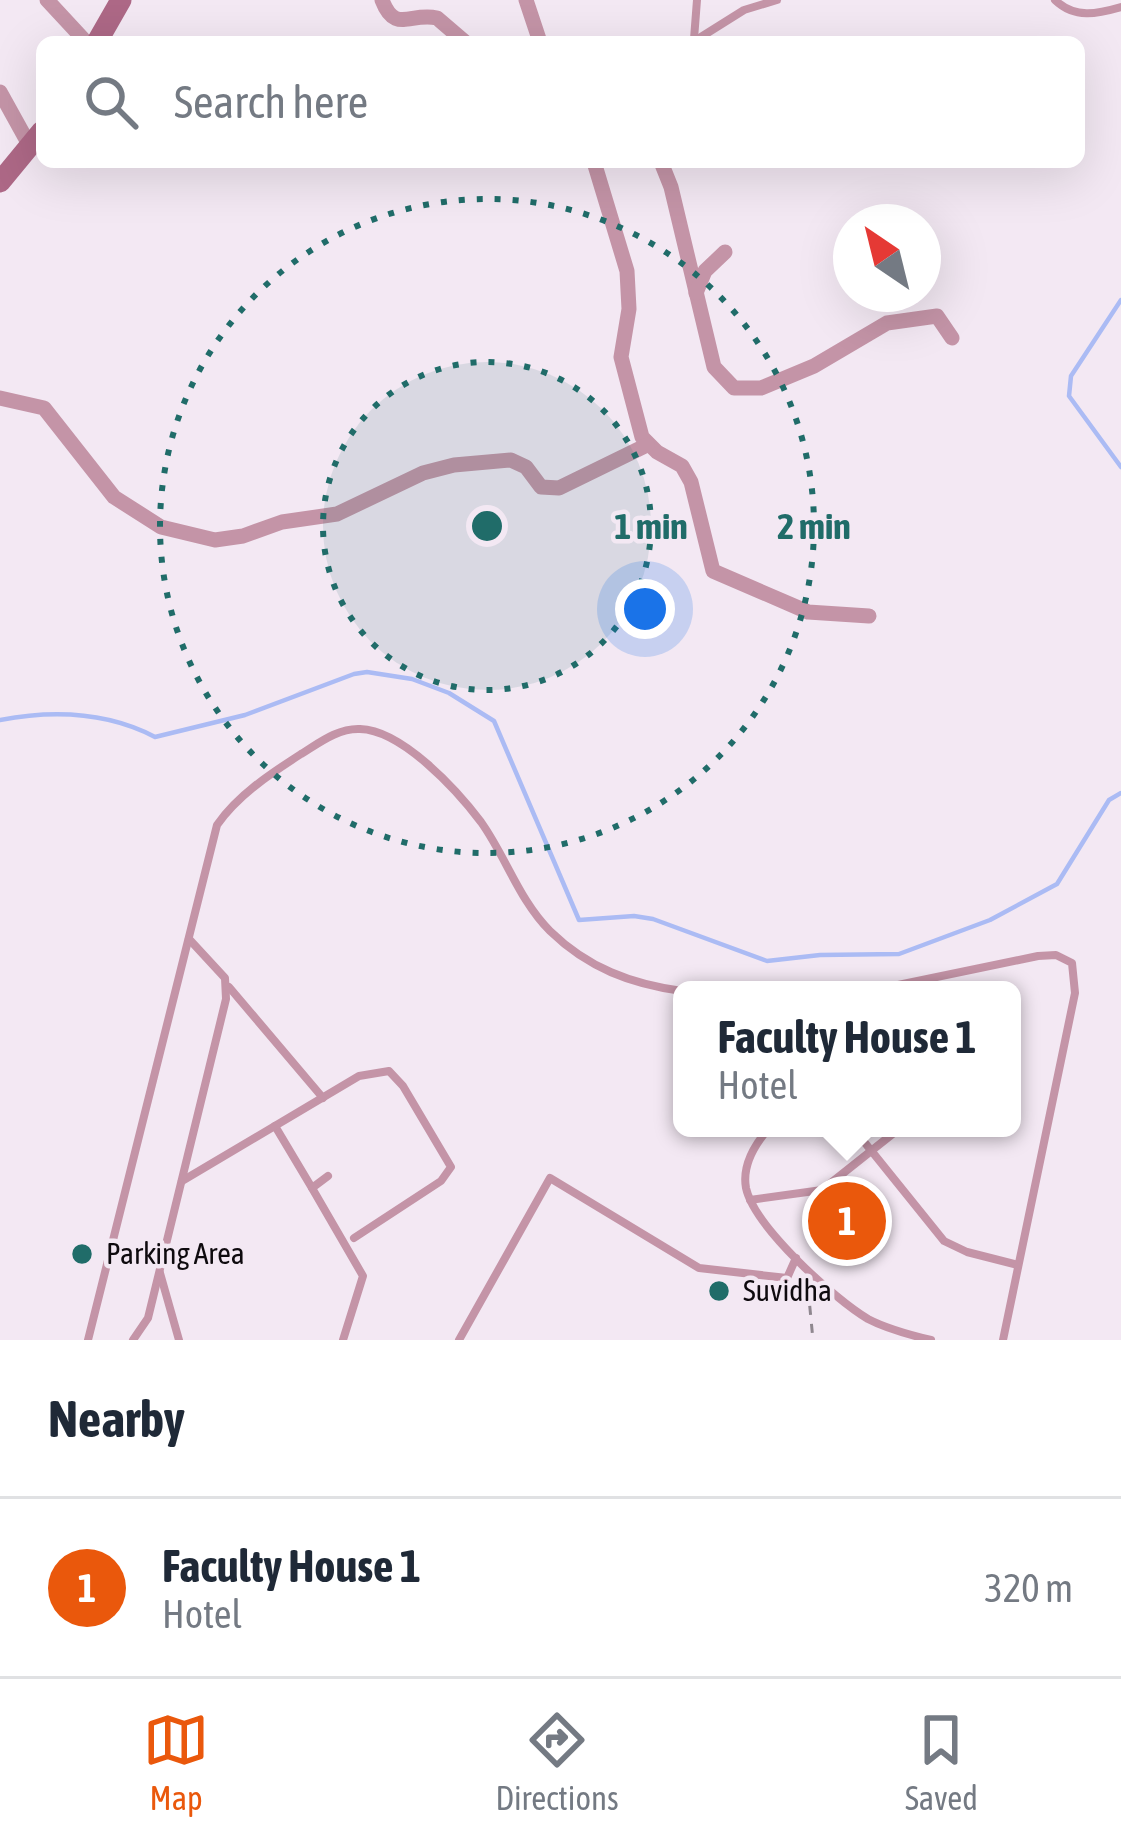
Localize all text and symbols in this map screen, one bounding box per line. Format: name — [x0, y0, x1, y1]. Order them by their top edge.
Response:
search box — [36, 36, 1085, 168]
icon: search — [78, 69, 144, 135]
text: Search here — [174, 76, 368, 128]
north arrow — [833, 204, 941, 312]
centre of rings — [466, 505, 508, 547]
text: 1 min — [614, 505, 688, 547]
text: 2 min — [777, 505, 851, 547]
your location — [615, 579, 675, 639]
popup — [673, 981, 1021, 1137]
text: Faculty House 1 — [718, 1011, 976, 1063]
text: Hotel — [718, 1063, 797, 1107]
pin: 1 — [808, 1176, 886, 1266]
place label: Parking Area — [106, 1236, 245, 1270]
marker: Parking Area — [69, 1241, 95, 1267]
place label: Suvidha — [743, 1273, 832, 1307]
marker: Suvidha — [706, 1278, 732, 1304]
text: Nearby — [48, 1389, 185, 1448]
text: Faculty House 1 — [162, 1540, 421, 1592]
text: 1 — [78, 1566, 96, 1610]
text: 320 m — [985, 1566, 1073, 1610]
text: Hotel — [162, 1592, 242, 1636]
tab: Map — [143, 1707, 209, 1817]
tab: Directions — [495, 1707, 619, 1817]
tab: Saved — [905, 1707, 978, 1817]

